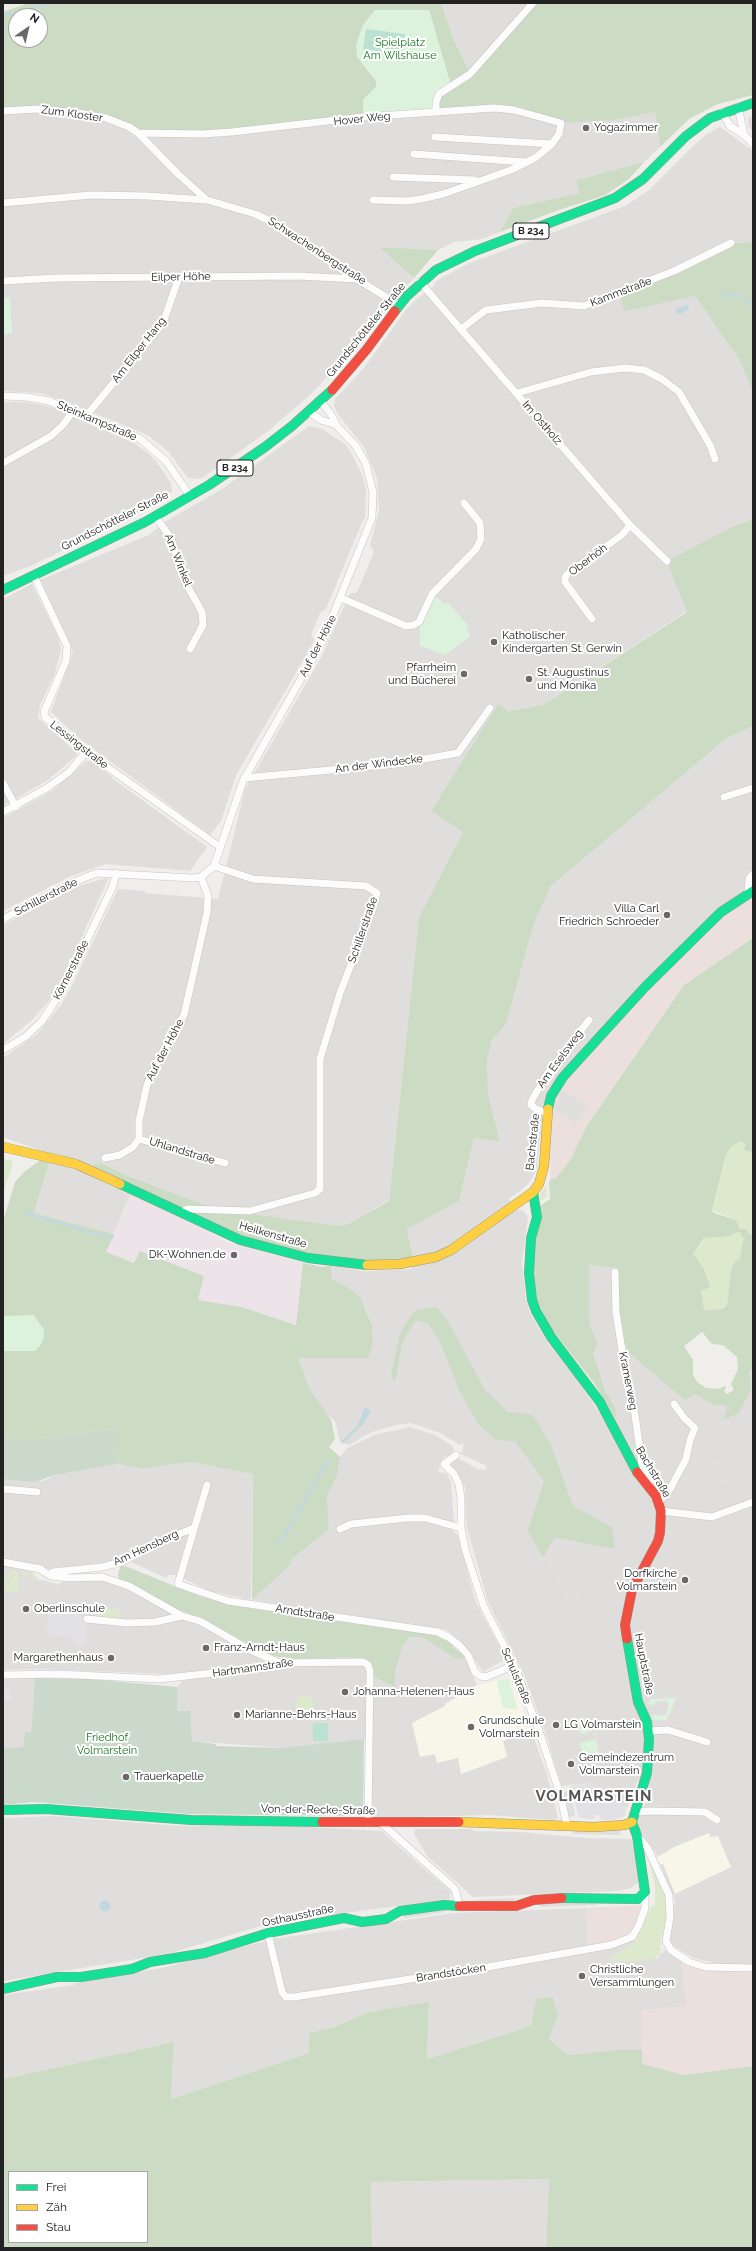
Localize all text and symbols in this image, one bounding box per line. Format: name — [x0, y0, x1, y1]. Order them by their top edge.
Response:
north arrow — [8, 8, 48, 48]
text: N — [27, 11, 42, 26]
park label: Spielplatz Am Wilshause — [363, 36, 437, 62]
street label: Zum Kloster — [40, 103, 104, 125]
street label: Hover Weg — [333, 109, 391, 129]
place label: Yogazimmer — [594, 121, 658, 135]
marker: Yogazimmer — [581, 123, 591, 133]
street label: Schwachenbergstraße — [266, 214, 368, 288]
road number: B 234 — [513, 223, 549, 239]
street label: Eilper Höhe — [151, 270, 211, 284]
street label: Kammstraße — [588, 274, 654, 310]
street label: Grundschötteler Straße — [324, 280, 408, 380]
street label: Am Eilper Hang — [109, 315, 169, 385]
street label: Steinkampstraße — [55, 398, 139, 444]
street label: Im Ostholz — [519, 398, 565, 448]
road number: B 234 — [217, 460, 253, 476]
street label: Grundschötteler Straße — [59, 488, 171, 554]
street label: Am Winkel — [161, 532, 195, 588]
street label: Oberhöh — [566, 541, 610, 579]
street label: Auf der Höhe — [297, 613, 339, 679]
place label: Katholischer Kindergarten St. Gerwin — [502, 629, 622, 655]
marker: Katholischer Kindergarten St. Gerwin — [489, 637, 499, 647]
place label: Pfarrheim und Bücherei — [388, 661, 456, 687]
place label: St. Augustinus und Monika — [537, 666, 609, 692]
marker: Pfarrheim und Bücherei — [459, 669, 469, 679]
marker: St. Augustinus und Monika — [524, 674, 534, 684]
street label: Lessingstraße — [47, 718, 111, 772]
street label: An der Windecke — [334, 752, 424, 776]
street label: Schillerstraße — [12, 875, 80, 919]
street label: Schillerstraße — [345, 895, 381, 965]
place label: Villa Carl Friedrich Schroeder — [559, 902, 659, 928]
marker: Villa Carl Friedrich Schroeder — [662, 910, 672, 920]
street label: Körnerstraße — [50, 938, 92, 1002]
street label: Auf der Höhe — [143, 1017, 187, 1083]
street label: Am Eselsweg — [534, 1027, 586, 1091]
street label: Bachstraße — [523, 1113, 543, 1171]
street label: Uhlandstraße — [147, 1135, 217, 1167]
street label: Heilkenstraße — [238, 1219, 308, 1251]
place label: DK-Wohnen.de — [149, 1248, 226, 1262]
marker: DK-Wohnen.de — [229, 1250, 239, 1260]
street label: Kramerweg — [616, 1351, 640, 1411]
street label: Bachstraße — [633, 1444, 673, 1500]
street label: Am Hensberg — [111, 1527, 181, 1569]
place label: Dorfkirche Volmarstein — [617, 1567, 677, 1593]
marker: Dorfkirche Volmarstein — [680, 1575, 690, 1585]
place label: Oberlinschule — [34, 1602, 105, 1616]
street label: Arndtstraße — [275, 1602, 335, 1624]
marker: Oberlinschule — [21, 1604, 31, 1614]
street label: Hauptstraße — [632, 1632, 656, 1696]
place label: Franz-Arndt-Haus — [214, 1641, 305, 1655]
marker: Franz-Arndt-Haus — [201, 1643, 211, 1653]
street label: Schulstraße — [498, 1646, 534, 1706]
place label: Margarethenhaus — [14, 1651, 103, 1665]
marker: Margarethenhaus — [106, 1653, 116, 1663]
street label: Hartmannstraße — [212, 1656, 294, 1680]
place label: Johanna-Helenen-Haus — [353, 1685, 474, 1699]
marker: Johanna-Helenen-Haus — [340, 1687, 350, 1697]
place label: Marianne-Behrs-Haus — [245, 1708, 357, 1722]
marker: Marianne-Behrs-Haus — [232, 1710, 242, 1720]
place label: Grundschule Volmarstein — [479, 1714, 544, 1740]
place label: LG Volmarstein — [564, 1718, 641, 1732]
marker: LG Volmarstein — [551, 1720, 561, 1730]
marker: Grundschule Volmarstein — [466, 1722, 476, 1732]
park label: Friedhof Volmarstein — [77, 1731, 137, 1757]
place label: Gemeindezentrum Volmarstein — [579, 1751, 674, 1777]
marker: Gemeindezentrum Volmarstein — [566, 1759, 576, 1769]
place label: Trauerkapelle — [134, 1770, 204, 1784]
marker: Trauerkapelle — [121, 1772, 131, 1782]
district label: VOLMARSTEIN — [535, 1787, 653, 1805]
street label: Von-der-Recke-Straße — [261, 1802, 375, 1818]
street label: Osthausstraße — [261, 1902, 335, 1930]
street label: Brandstöcken — [415, 1961, 487, 1985]
place label: Christliche Versammlungen — [590, 1963, 674, 1989]
marker: Christliche Versammlungen — [577, 1971, 587, 1981]
legend — [8, 2171, 148, 2243]
text: Frei — [46, 2180, 66, 2194]
text: Zäh — [46, 2200, 67, 2214]
text: Stau — [46, 2220, 71, 2234]

